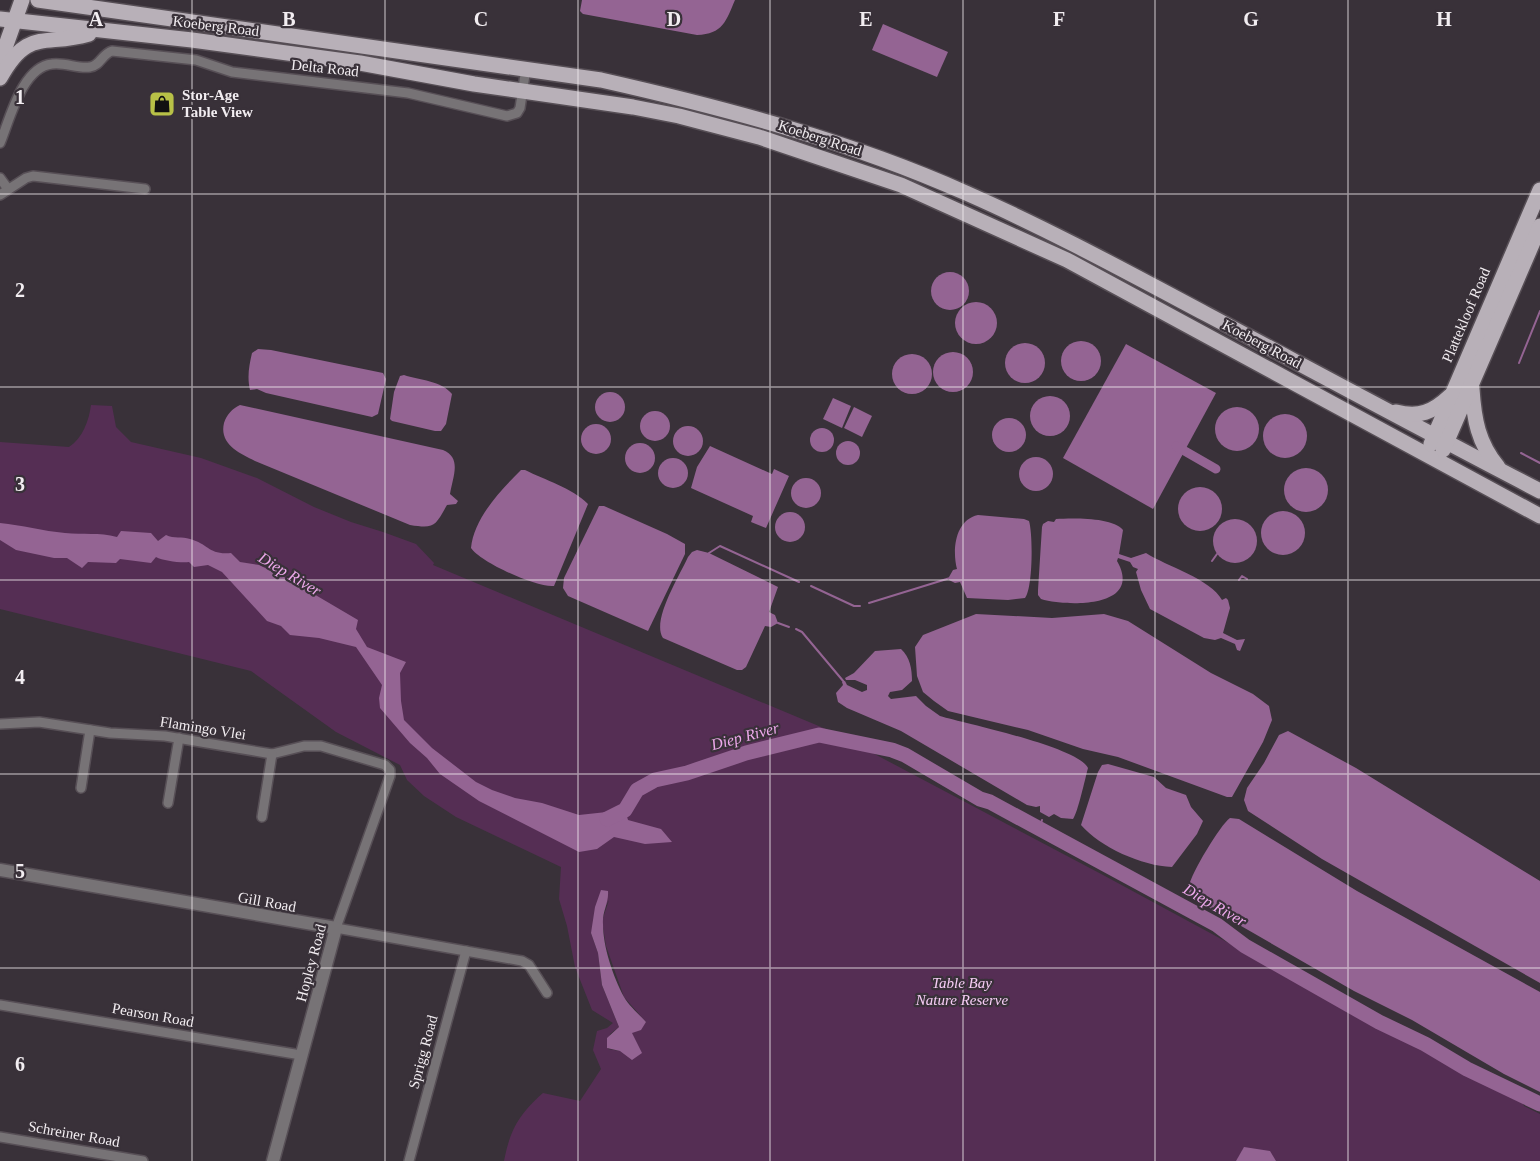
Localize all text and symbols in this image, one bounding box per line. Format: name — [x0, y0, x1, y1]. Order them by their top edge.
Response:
text: A — [89, 8, 104, 30]
text: B — [282, 8, 296, 30]
text: C — [474, 8, 488, 30]
text: D — [667, 8, 681, 30]
text: E — [859, 8, 873, 30]
text: F — [1053, 8, 1065, 30]
text: G — [1243, 8, 1259, 30]
text: H — [1436, 8, 1452, 30]
street label: Koeberg Road — [172, 13, 261, 39]
street label: Delta Road — [290, 56, 360, 80]
text: 1 — [15, 86, 25, 108]
place label: Stor-Age Table View — [182, 87, 253, 120]
shop icon: Stor-Age Table View — [147, 89, 177, 119]
street label: Koeberg Road — [776, 117, 864, 159]
street label: Plattekloof Road — [1439, 265, 1493, 365]
text: 2 — [15, 279, 25, 301]
street label: Koeberg Road — [1220, 317, 1305, 372]
text: 3 — [15, 473, 25, 495]
water label: Diep River — [254, 548, 325, 601]
text: 4 — [15, 666, 25, 688]
street label: Flamingo Vlei — [159, 713, 247, 743]
water label: Diep River — [708, 719, 782, 754]
text: 5 — [15, 860, 25, 882]
water label: Diep River — [1179, 880, 1250, 931]
street label: Gill Road — [237, 889, 298, 915]
street label: Hopley Road — [293, 922, 329, 1004]
park label: Table Bay Nature Reserve — [915, 975, 1008, 1008]
street label: Pearson Road — [111, 1000, 196, 1030]
street label: Sprigg Road — [406, 1013, 441, 1090]
text: 6 — [15, 1053, 25, 1075]
street label: Schreiner Road — [27, 1118, 122, 1150]

